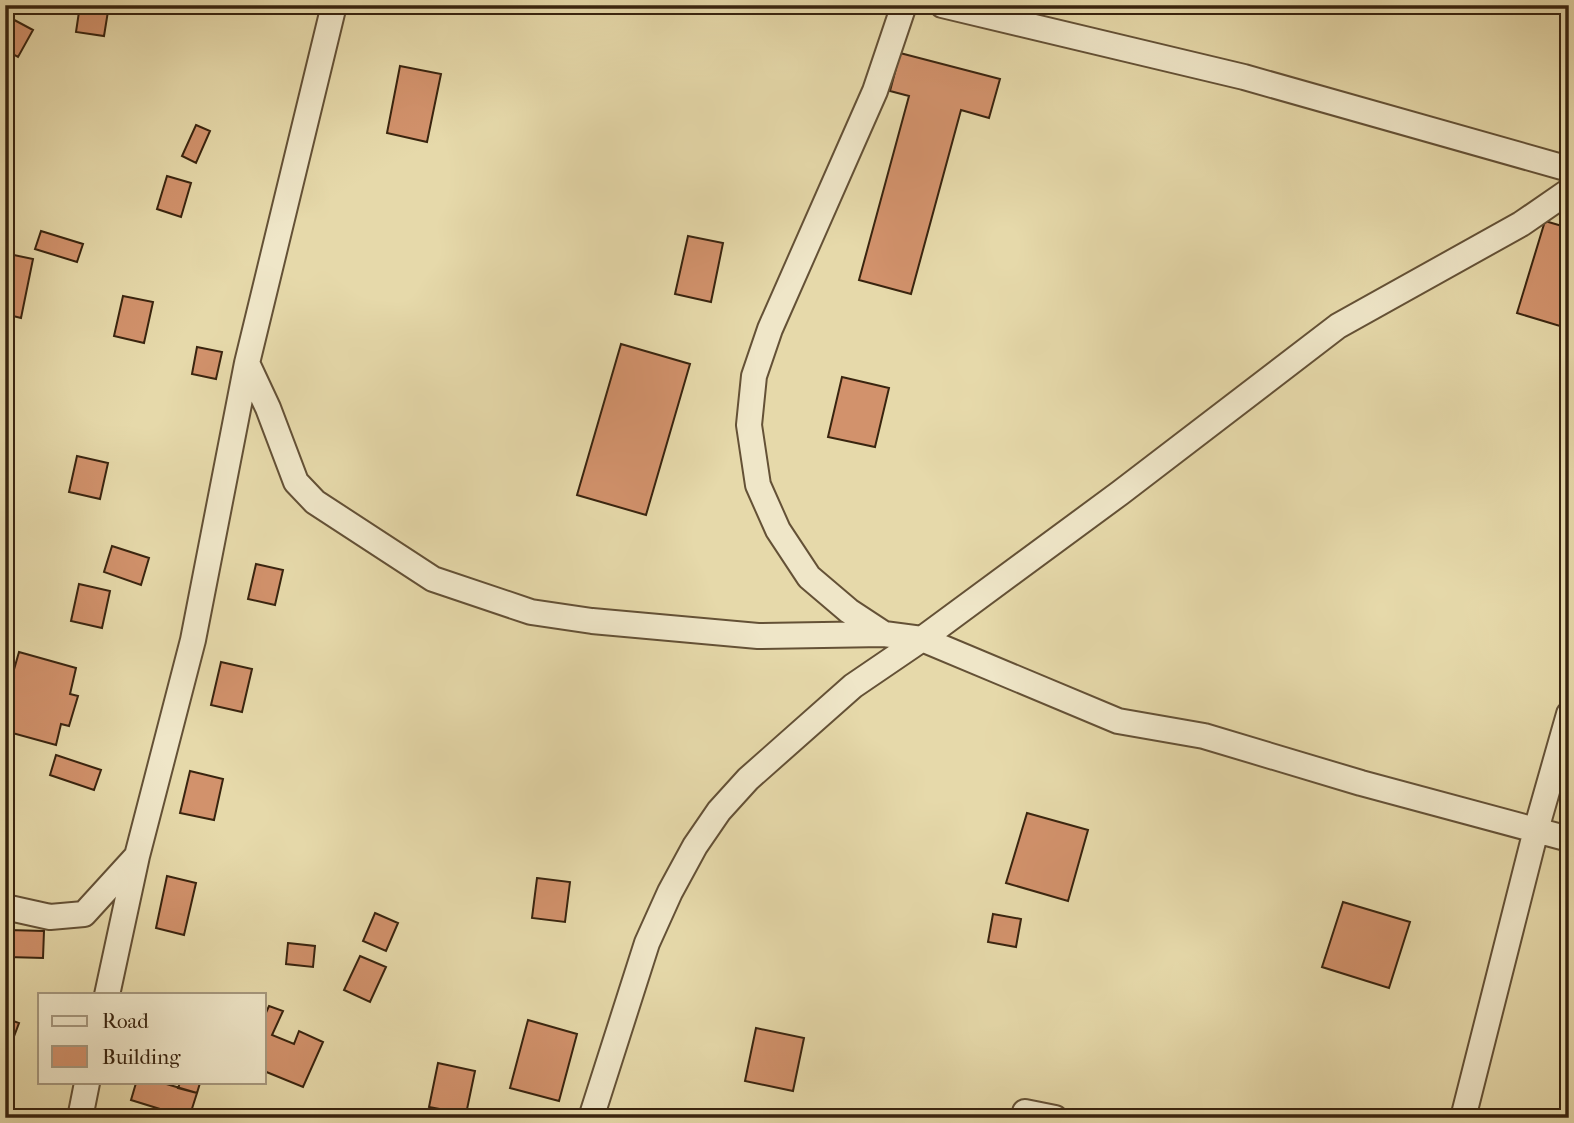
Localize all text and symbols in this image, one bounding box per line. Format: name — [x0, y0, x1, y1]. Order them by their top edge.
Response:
legend — [38, 993, 266, 1084]
text: Road — [102, 1009, 149, 1033]
text: Building — [102, 1045, 181, 1069]

